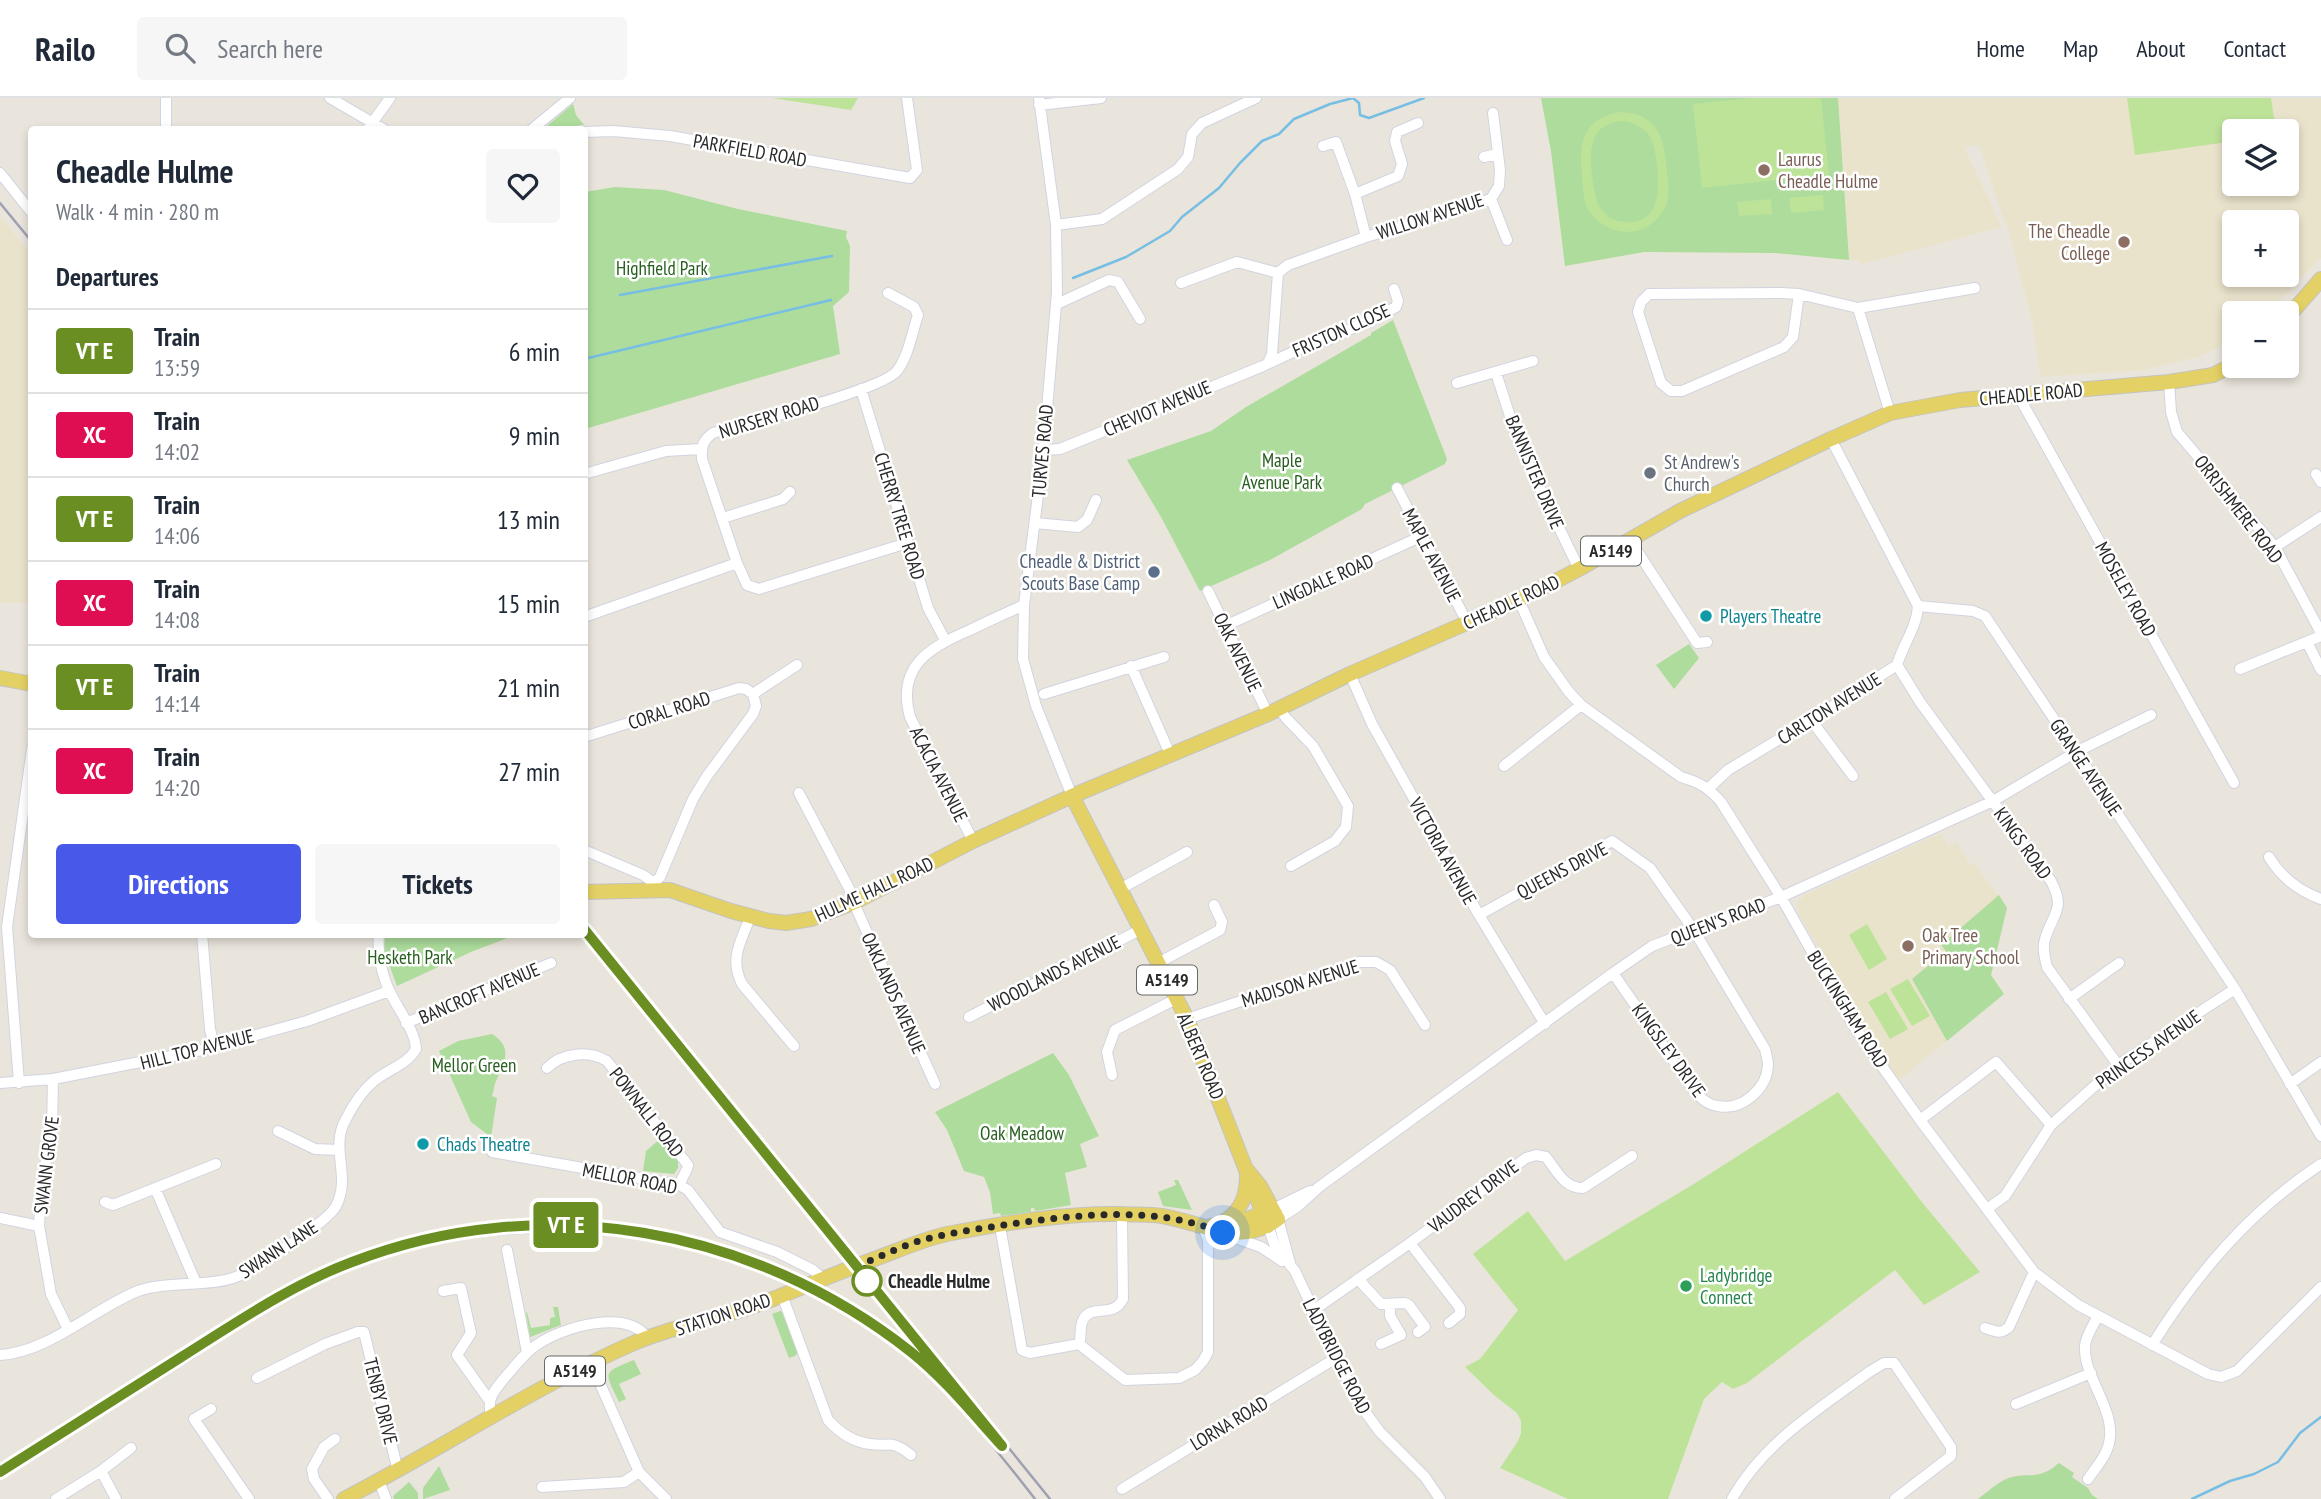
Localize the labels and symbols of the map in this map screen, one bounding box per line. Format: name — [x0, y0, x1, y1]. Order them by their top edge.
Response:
street label: PARKFIELD ROAD — [691, 128, 809, 172]
place label: Laurus Cheadle Hulme — [1778, 147, 1878, 193]
marker: Laurus Cheadle Hulme — [1756, 162, 1772, 178]
street label: WILLOW AVENUE — [1373, 187, 1487, 245]
place label: The Cheadle College — [2028, 219, 2110, 265]
marker: The Cheadle College — [2116, 234, 2132, 250]
park label: Highfield Park — [616, 256, 709, 280]
street label: FRISTON CLOSE — [1289, 298, 1393, 362]
street label: CHEVIOT AVENUE — [1099, 375, 1215, 441]
street label: CHEADLE ROAD — [1978, 378, 2084, 410]
street label: NURSERY ROAD — [716, 390, 822, 444]
street label: TURVES ROAD — [1026, 403, 1058, 499]
street label: BANNISTER DRIVE — [1500, 412, 1570, 532]
park label: Maple Avenue Park — [1242, 448, 1323, 494]
street label: CHERRY TREE ROAD — [869, 449, 931, 583]
place label: St Andrew's Church — [1664, 450, 1739, 496]
street label: ORRISHMERE ROAD — [2189, 450, 2289, 568]
marker: St Andrew's Church — [1642, 465, 1658, 481]
street label: MAPLE AVENUE — [1397, 504, 1467, 606]
road number: A5149 — [1581, 536, 1641, 565]
street label: MOSELEY ROAD — [2090, 537, 2162, 641]
street label: LINGDALE ROAD — [1269, 548, 1377, 614]
place label: Cheadle & District Scouts Base Camp — [1019, 549, 1141, 595]
marker: Cheadle & District Scouts Base Camp — [1146, 564, 1162, 580]
street label: CHEADLE ROAD — [1459, 569, 1563, 635]
place label: Players Theatre — [1720, 604, 1821, 628]
marker: Players Theatre — [1698, 608, 1714, 624]
street label: OAK AVENUE — [1209, 609, 1267, 695]
street label: CARLTON AVENUE — [1773, 667, 1885, 749]
street label: CORAL ROAD — [625, 685, 713, 735]
street label: GRANGE AVENUE — [2045, 714, 2127, 820]
street label: ACACIA AVENUE — [905, 722, 973, 826]
street label: VICTORIA AVENUE — [1403, 792, 1482, 909]
street label: KINGS ROAD — [1989, 802, 2057, 884]
street label: QUEENS DRIVE — [1512, 836, 1612, 904]
street label: HULME HALL ROAD — [811, 851, 937, 927]
street label: QUEEN'S ROAD — [1667, 892, 1769, 950]
place label: Oak Tree Primary School — [1922, 923, 2020, 969]
street label: OAKLANDS AVENUE — [856, 928, 932, 1058]
street label: WOODLANDS AVENUE — [984, 929, 1124, 1017]
marker: Oak Tree Primary School — [1900, 938, 1916, 954]
park label: Hesketh Park — [367, 945, 453, 969]
street label: BUCKINGHAM ROAD — [1802, 946, 1894, 1072]
street label: MADISON AVENUE — [1239, 954, 1361, 1012]
street label: BANCROFT AVENUE — [415, 957, 543, 1029]
road number: A5149 — [1137, 966, 1197, 995]
street label: KINGSLEY DRIVE — [1627, 998, 1711, 1102]
street label: PRINCESS AVENUE — [2091, 1004, 2205, 1094]
street label: ALBERT ROAD — [1172, 1009, 1230, 1103]
street label: HILL TOP AVENUE — [138, 1023, 256, 1075]
park label: Mellor Green — [432, 1053, 516, 1077]
street label: POWNALL ROAD — [605, 1062, 689, 1162]
street label: SWANN GROVE — [28, 1115, 64, 1215]
park label: Oak Meadow — [980, 1121, 1065, 1145]
place label: Chads Theatre — [437, 1132, 531, 1156]
marker: Chads Theatre — [415, 1136, 431, 1152]
street label: VAUDREY DRIVE — [1422, 1154, 1523, 1238]
street label: MELLOR ROAD — [581, 1157, 679, 1199]
line badge: VT E — [517, 1202, 615, 1248]
street label: SWANN LANE — [234, 1215, 322, 1283]
your location — [1205, 1215, 1240, 1250]
place label: Ladybridge Connect — [1700, 1263, 1773, 1309]
marker: Cheadle Hulme — [852, 1266, 882, 1296]
place label: Cheadle Hulme — [888, 1269, 990, 1293]
marker: Ladybridge Connect — [1678, 1278, 1694, 1294]
street label: STATION ROAD — [672, 1287, 774, 1341]
street label: LADYBRIDGE ROAD — [1298, 1294, 1376, 1418]
street label: TENBY DRIVE — [359, 1355, 403, 1447]
road number: A5149 — [545, 1356, 605, 1386]
street label: LORNA ROAD — [1186, 1390, 1272, 1456]

